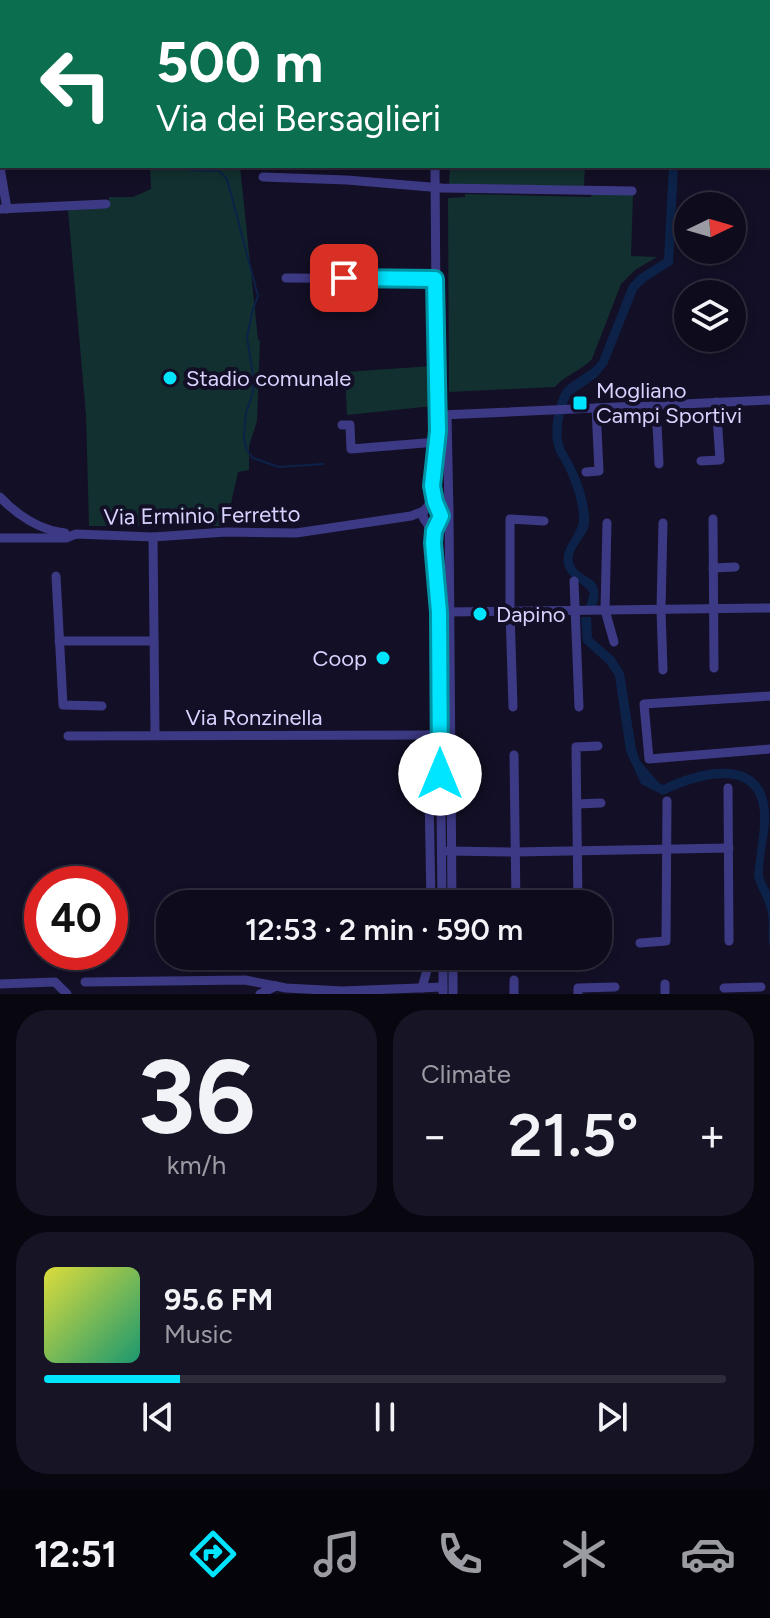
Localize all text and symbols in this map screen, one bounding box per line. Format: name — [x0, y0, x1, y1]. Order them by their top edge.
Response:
text: 500 m — [156, 29, 323, 96]
icon: left — [24, 32, 128, 136]
text: Via dei Bersaglieri — [156, 97, 441, 140]
north arrow — [674, 192, 746, 264]
map controls — [674, 192, 746, 352]
pin — [310, 244, 378, 312]
icon: arrive — [322, 256, 366, 300]
button: layers — [674, 280, 746, 352]
place label: Stadio comunale — [186, 365, 351, 392]
marker: Stadio comunale — [161, 369, 179, 387]
place label: Mogliano Campi Sportivi — [596, 377, 742, 429]
marker: Mogliano Campi Sportivi — [571, 394, 589, 412]
street label: Via Erminio Ferretto — [103, 500, 301, 531]
place label: Dapino — [496, 601, 566, 628]
marker: Dapino — [471, 605, 489, 623]
place label: Coop — [313, 645, 367, 672]
marker: Coop — [374, 649, 392, 667]
street label: Via Ronzinella — [186, 704, 322, 731]
position arrow — [398, 732, 482, 816]
speed limit sign: 40 — [24, 866, 128, 970]
text: 12:53 · 2 min · 590 m — [245, 911, 523, 948]
text: 36 — [137, 1034, 256, 1159]
text: Climate — [421, 1058, 511, 1090]
text: 21.5° — [508, 1099, 639, 1171]
text: − — [421, 1109, 448, 1162]
text: + — [699, 1109, 726, 1162]
text: km/h — [167, 1149, 226, 1181]
text: 95.6 FM — [164, 1281, 273, 1318]
text: Music — [164, 1318, 233, 1350]
icon: previous — [136, 1395, 180, 1439]
icon: pause — [363, 1395, 407, 1439]
icon: next — [590, 1395, 634, 1439]
icon: directions — [185, 1526, 241, 1582]
icon: music — [309, 1526, 365, 1582]
icon: phone — [432, 1526, 488, 1582]
icon: climate — [556, 1526, 612, 1582]
icon: car — [680, 1526, 736, 1582]
text: 12:51 — [34, 1533, 117, 1576]

